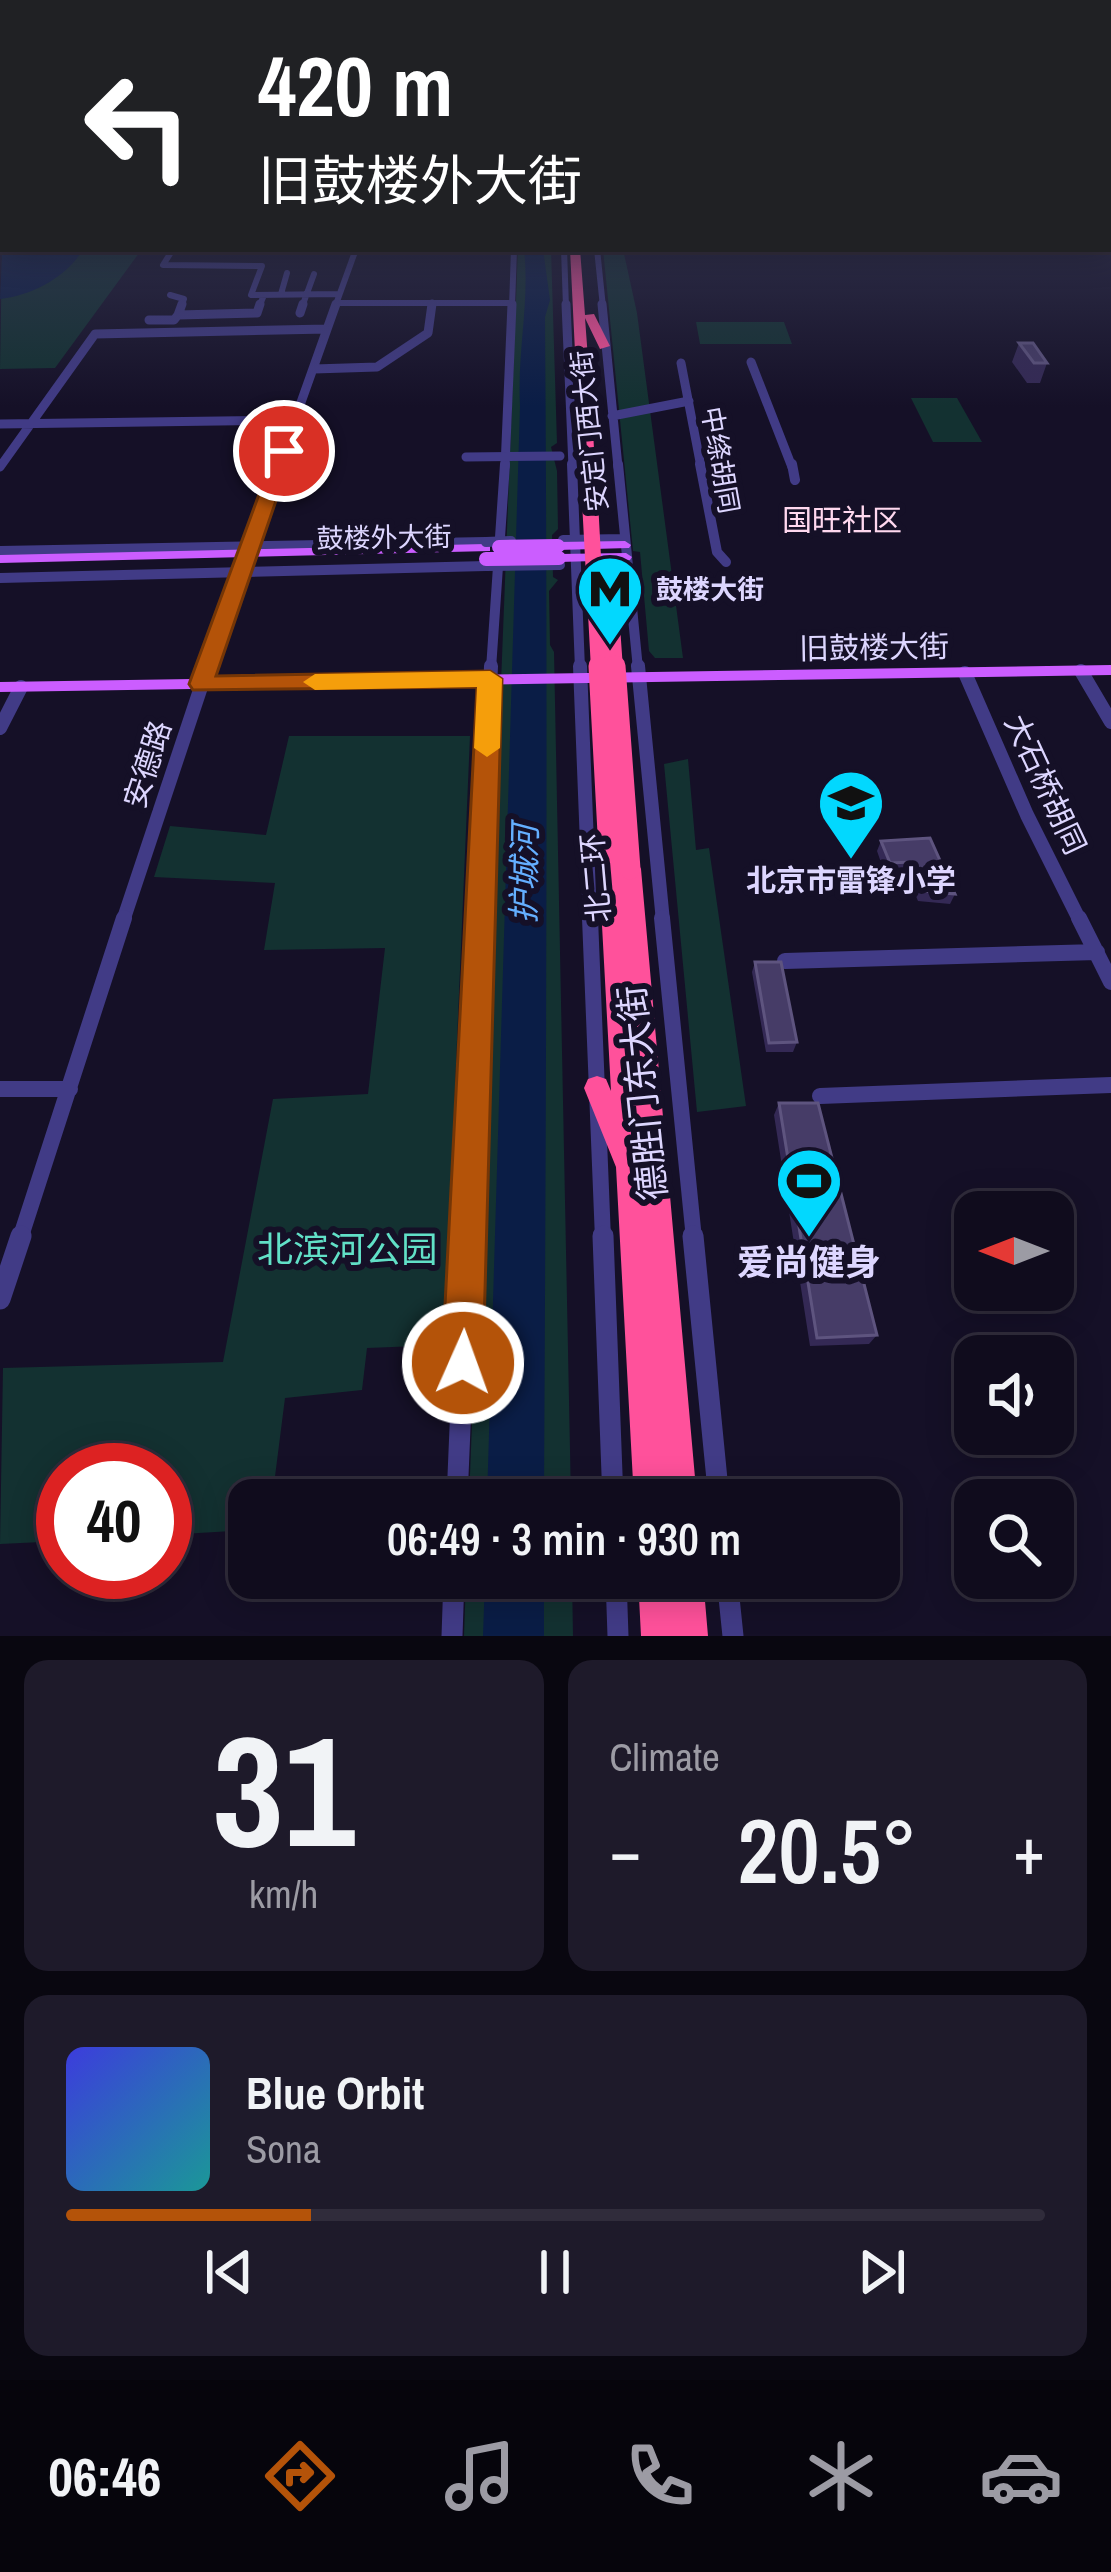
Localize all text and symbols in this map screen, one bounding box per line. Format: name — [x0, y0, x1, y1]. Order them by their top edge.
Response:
text: 420 m — [258, 29, 453, 142]
icon: left — [60, 48, 216, 204]
text: 旧鼓楼外大街 — [258, 144, 582, 217]
street label: 安定门西大街 — [563, 349, 615, 513]
pin — [233, 400, 335, 502]
street label: 中绦胡同 — [694, 404, 748, 516]
icon: arrive — [251, 418, 317, 484]
district label: 国旺社区 — [782, 500, 902, 540]
street label: 鼓楼外大街 — [316, 518, 452, 556]
metro station icon: 鼓楼大街 — [575, 554, 645, 648]
place label: 鼓楼大街 — [656, 571, 764, 607]
street label: 旧鼓楼大街 — [799, 626, 949, 668]
street label: 大石桥胡同 — [996, 708, 1096, 860]
street label: 安德路 — [114, 715, 180, 813]
school or university icon: 北京市雷锋小学 — [816, 768, 886, 862]
water label: 护城河 — [501, 818, 547, 924]
street label: 北二环 — [571, 831, 619, 925]
place label: 北京市雷锋小学 — [746, 860, 956, 900]
street label: 德胜门东大街 — [607, 983, 677, 1203]
sports icon: 爱尚健身 — [774, 1146, 844, 1240]
north arrow — [954, 1191, 1074, 1311]
map controls — [954, 1191, 1074, 1599]
park label: 北滨河公园 — [257, 1225, 437, 1273]
place label: 爱尚健身 — [737, 1238, 881, 1286]
position arrow — [400, 1300, 526, 1426]
button: sound — [954, 1335, 1074, 1455]
speed limit sign: 40 — [36, 1443, 192, 1599]
button: search — [954, 1479, 1074, 1599]
text: 06:49 · 3 min · 930 m — [387, 1508, 741, 1569]
text: 31 — [213, 1685, 355, 1895]
text: Climate — [610, 1731, 720, 1783]
text: 20.5° — [737, 1790, 917, 1911]
text: − — [610, 1806, 641, 1895]
text: + — [1013, 1806, 1045, 1895]
text: km/h — [249, 1868, 318, 1920]
text: Blue Orbit — [246, 2062, 424, 2123]
text: Sona — [246, 2123, 321, 2175]
icon: previous — [196, 2239, 262, 2305]
icon: pause — [522, 2239, 588, 2305]
icon: next — [849, 2239, 915, 2305]
icon: directions — [258, 2434, 342, 2518]
icon: music — [438, 2434, 522, 2518]
icon: phone — [618, 2434, 702, 2518]
icon: climate — [799, 2434, 883, 2518]
icon: car — [979, 2434, 1063, 2518]
text: 06:46 — [48, 2440, 161, 2513]

